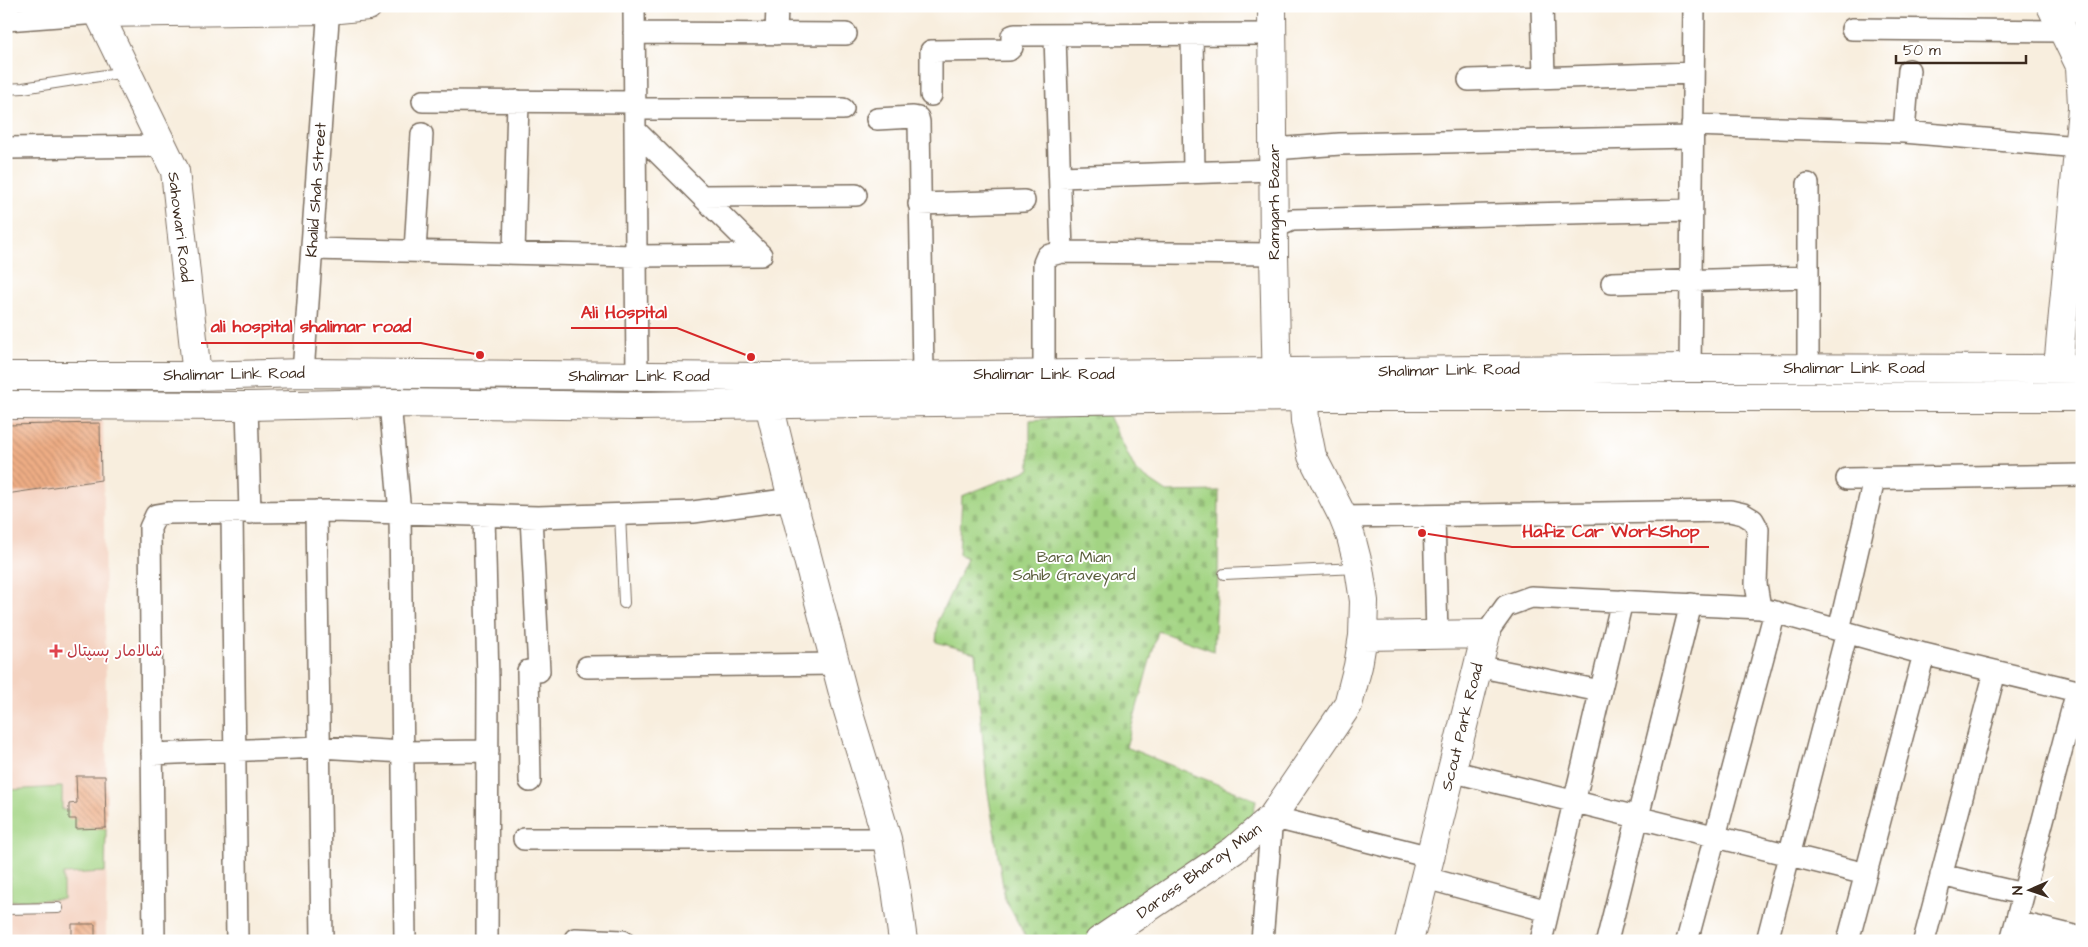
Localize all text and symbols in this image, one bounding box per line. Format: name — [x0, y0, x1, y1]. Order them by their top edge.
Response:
scale bar — [1896, 32, 2026, 64]
text: 50 m — [1903, 40, 1941, 61]
street label: Khalid Shah Street — [300, 121, 332, 258]
street label: Ramgarh Bazar — [1263, 144, 1286, 260]
street label: Sahowari Road — [162, 171, 198, 283]
callout: Ali Hospital — [571, 295, 677, 328]
text: Ali Hospital — [581, 300, 667, 325]
callout: ali hospital shalimar road — [201, 310, 421, 343]
text: ali hospital shalimar road — [210, 314, 412, 339]
street label: Shalimar Link Road — [1783, 357, 1925, 379]
street label: Shalimar Link Road — [1378, 358, 1520, 382]
street label: Shalimar Link Road — [163, 362, 305, 386]
street label: Shalimar Link Road — [973, 363, 1115, 385]
street label: Shalimar Link Road — [568, 365, 710, 387]
callout: Hafiz Car WorkShop — [1512, 514, 1709, 547]
text: Hafiz Car WorkShop — [1522, 519, 1700, 544]
park label: Bara Mian Sahib Graveyard — [1012, 546, 1136, 587]
place label: شالامار ہسپتال — [67, 640, 162, 663]
marker: شالامار ہسپتال — [49, 644, 63, 658]
street label: Scout Park Road — [1436, 661, 1488, 793]
street label: Darass Bharay Mian — [1132, 818, 1266, 925]
north arrow — [2006, 864, 2056, 914]
text: N — [2008, 885, 2028, 895]

